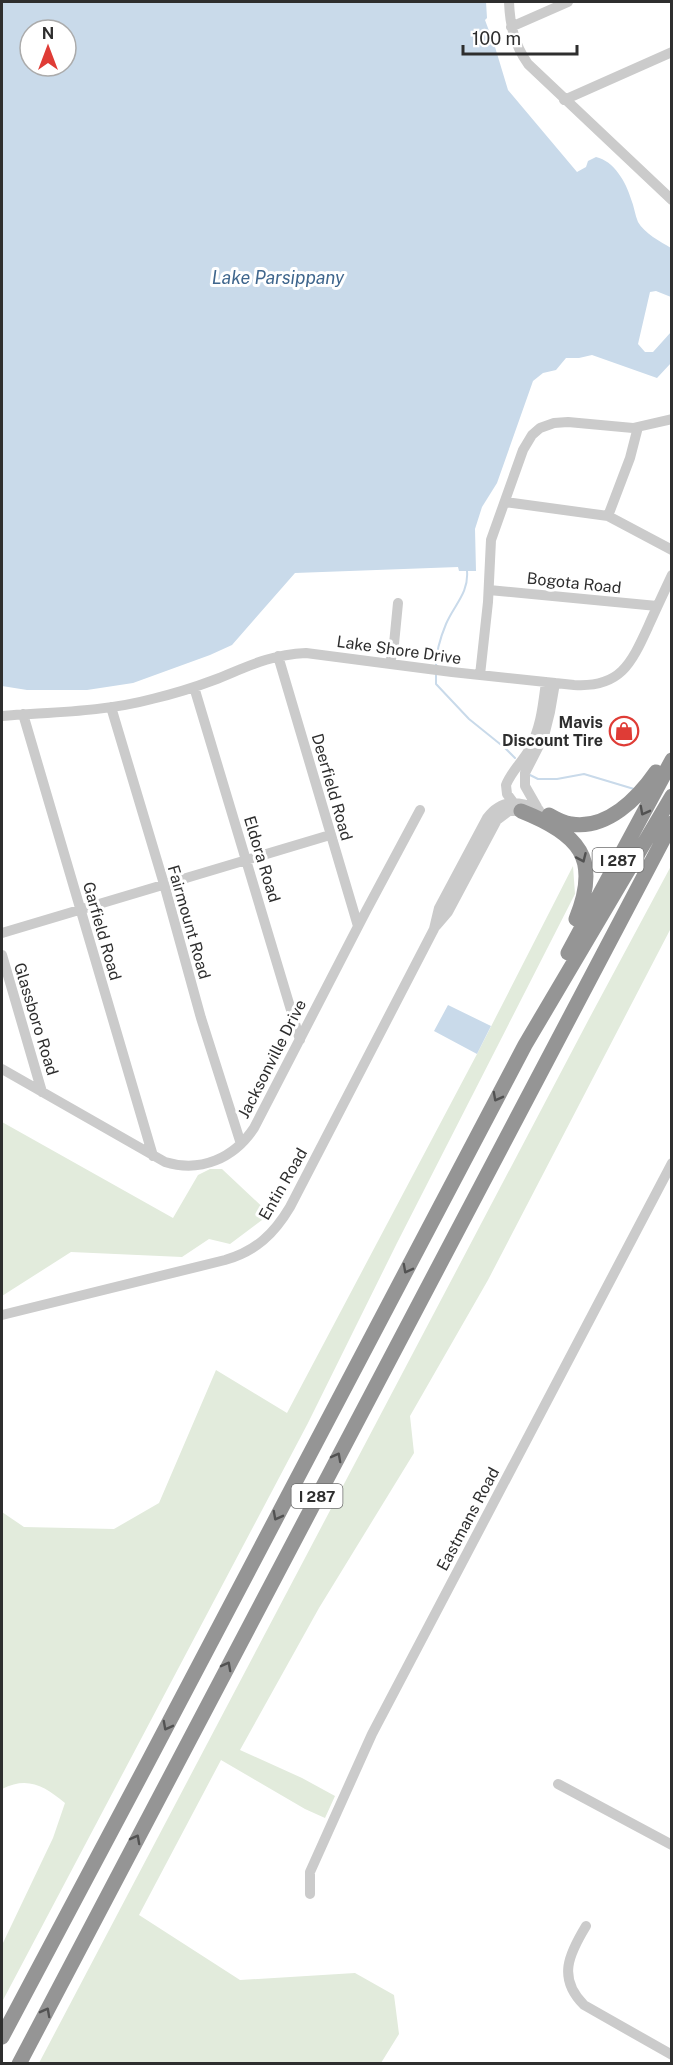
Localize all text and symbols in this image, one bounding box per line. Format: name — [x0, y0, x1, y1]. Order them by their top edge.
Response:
north arrow — [18, 18, 78, 78]
scale bar — [463, 18, 577, 56]
text: N — [42, 24, 54, 43]
text: 100 m — [472, 28, 521, 49]
water label: Lake Parsippany — [212, 267, 345, 288]
street label: Bogota Road — [526, 569, 622, 597]
street label: Lake Shore Drive — [336, 632, 462, 668]
place label: Mavis Discount Tire — [502, 713, 603, 750]
shop icon: Mavis Discount Tire — [608, 715, 640, 747]
street label: Deerfield Road — [308, 731, 356, 843]
one-way arrow — [640, 805, 651, 816]
street label: Eldora Road — [240, 813, 284, 905]
road number: I 287 — [592, 848, 644, 872]
one-way arrow — [575, 851, 587, 862]
street label: Fairmount Road — [164, 863, 214, 981]
street label: Garfield Road — [79, 879, 125, 983]
street label: Glassboro Road — [10, 960, 62, 1078]
street label: Jacksonville Drive — [234, 996, 310, 1122]
one-way arrow — [493, 1090, 505, 1101]
street label: Entin Road — [255, 1145, 311, 1223]
one-way arrow — [403, 1263, 414, 1274]
one-way arrow — [330, 1452, 341, 1463]
street label: Eastmans Road — [433, 1464, 503, 1574]
road number: I 287 — [292, 1484, 342, 1508]
one-way arrow — [273, 1510, 284, 1521]
one-way arrow — [220, 1662, 231, 1673]
one-way arrow — [163, 1720, 174, 1731]
one-way arrow — [129, 1835, 140, 1845]
one-way arrow — [38, 2007, 50, 2018]

